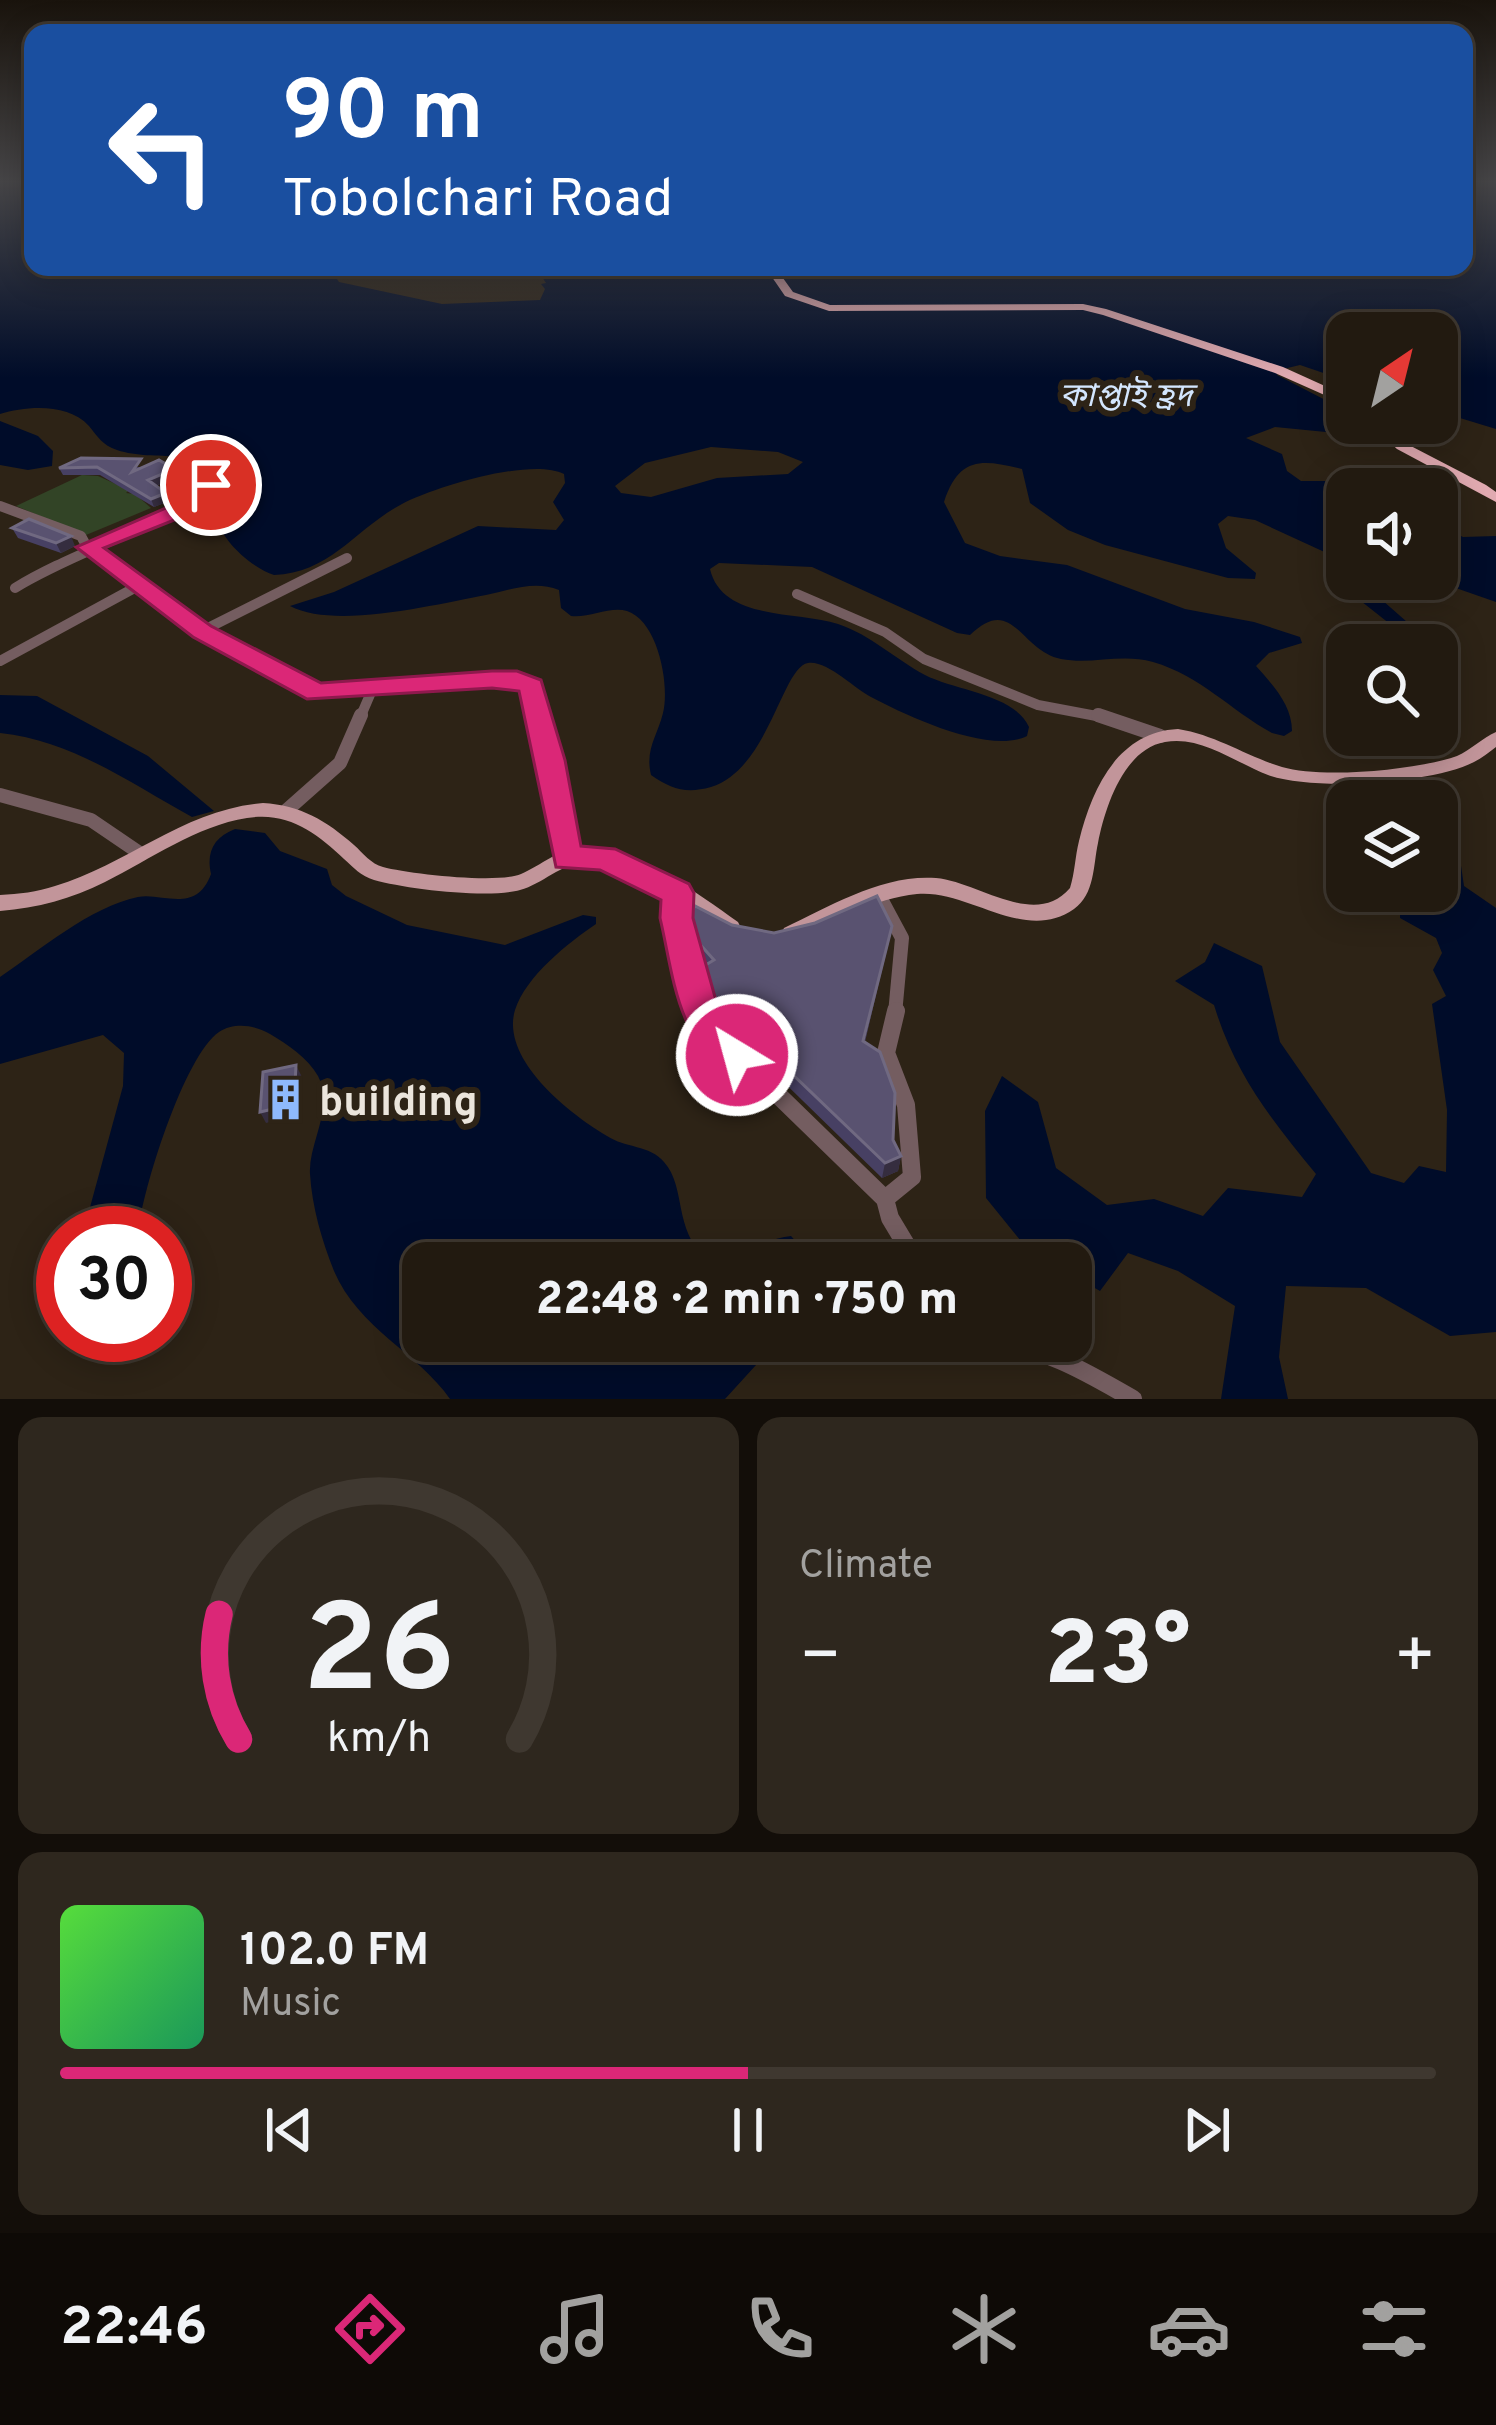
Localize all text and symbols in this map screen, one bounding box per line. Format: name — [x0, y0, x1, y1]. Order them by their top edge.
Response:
text: 90 m — [282, 63, 484, 169]
icon: left — [84, 72, 240, 228]
text: Tobolchari Road — [282, 167, 673, 236]
north arrow — [1326, 312, 1458, 444]
map controls — [1326, 312, 1458, 912]
water label: কাপ্তাই হ্রদ — [1059, 375, 1198, 419]
pin — [160, 434, 262, 536]
icon: arrive — [178, 452, 244, 518]
button: sound — [1326, 468, 1458, 600]
button: search — [1326, 624, 1458, 756]
button: layers — [1326, 780, 1458, 912]
position arrow — [674, 992, 800, 1118]
building icon: building — [262, 1077, 308, 1123]
place label: building — [319, 1078, 478, 1131]
speed limit sign: 30 — [36, 1206, 192, 1362]
text: 22:48 · 2 min · 750 m — [536, 1273, 958, 1330]
text: Climate — [799, 1543, 933, 1592]
text: 26 — [302, 1578, 455, 1736]
text: 23° — [1044, 1603, 1191, 1716]
text: − — [799, 1618, 842, 1701]
text: + — [1393, 1618, 1436, 1701]
text: km/h — [326, 1712, 431, 1766]
text: 102.0 FM — [240, 1924, 429, 1981]
text: Music — [240, 1981, 341, 2030]
icon: previous — [256, 2097, 322, 2163]
icon: pause — [715, 2097, 781, 2163]
icon: next — [1174, 2097, 1240, 2163]
icon: directions — [328, 2287, 412, 2371]
icon: music — [533, 2287, 617, 2371]
icon: phone — [738, 2287, 822, 2371]
icon: climate — [942, 2287, 1026, 2371]
icon: car — [1147, 2287, 1231, 2371]
icon: filters — [1352, 2287, 1436, 2371]
text: 22:46 — [60, 2295, 207, 2364]

